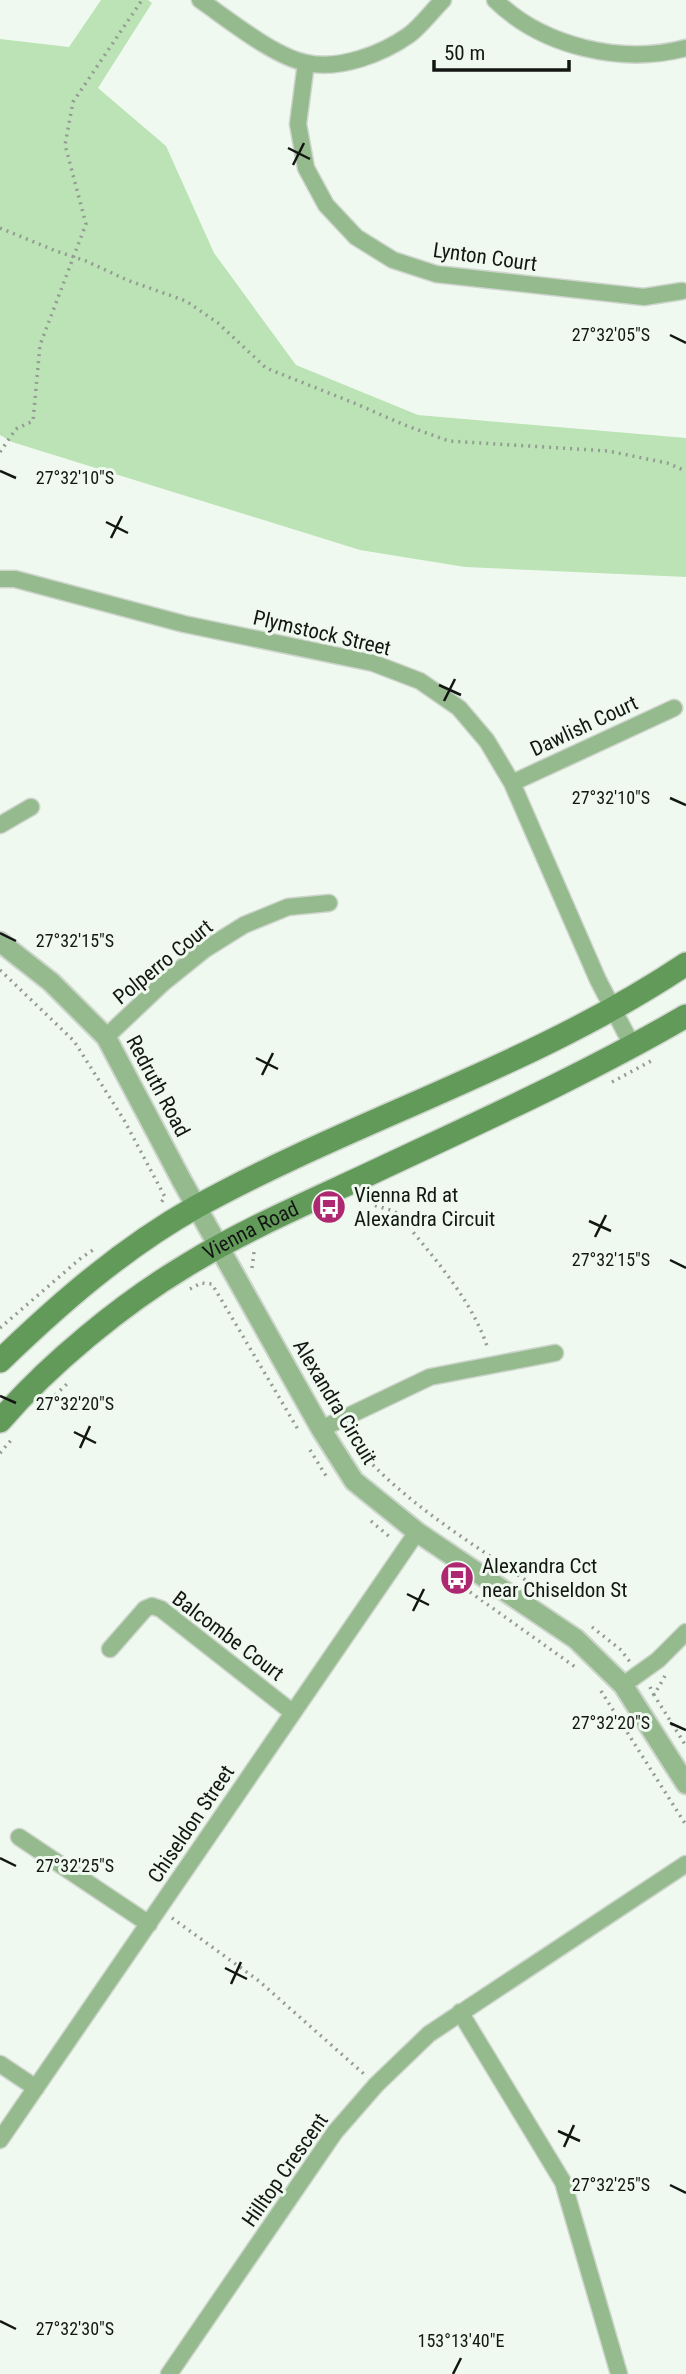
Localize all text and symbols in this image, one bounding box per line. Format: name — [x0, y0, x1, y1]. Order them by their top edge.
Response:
scale bar — [434, 28, 569, 72]
text: 50 m — [444, 41, 485, 65]
street label: Lynton Court — [431, 238, 539, 276]
text: 27°32'05"S — [572, 324, 650, 345]
text: 27°32'10"S — [36, 467, 114, 488]
street label: Plymstock Street — [251, 606, 393, 660]
street label: Dawlish Court — [527, 691, 641, 761]
text: 27°32'10"S — [572, 787, 650, 808]
street label: Polperro Court — [109, 915, 217, 1009]
text: 27°32'15"S — [36, 930, 114, 951]
street label: Redruth Road — [121, 1031, 195, 1141]
place label: Vienna Rd at Alexandra Circuit — [354, 1183, 495, 1231]
bus stop icon: Vienna Rd at Alexandra Circuit — [310, 1188, 348, 1226]
street label: Vienna Road — [199, 1196, 302, 1265]
text: 27°32'15"S — [572, 1249, 650, 1270]
street label: Alexandra Circuit — [288, 1335, 382, 1469]
text: 27°32'20"S — [36, 1393, 114, 1414]
place label: Alexandra Cct near Chiseldon St — [482, 1554, 627, 1602]
bus stop icon: Alexandra Cct near Chiseldon St — [438, 1559, 476, 1597]
street label: Balcombe Court — [168, 1586, 288, 1686]
text: 27°32'20"S — [572, 1712, 650, 1733]
street label: Chiseldon Street — [143, 1761, 239, 1887]
text: 27°32'25"S — [36, 1855, 114, 1876]
street label: Hilltop Crescent — [237, 2109, 333, 2231]
text: 27°32'25"S — [572, 2174, 650, 2195]
text: 27°32'30"S — [36, 2318, 114, 2339]
text: 153°13'40"E — [418, 2330, 504, 2351]

